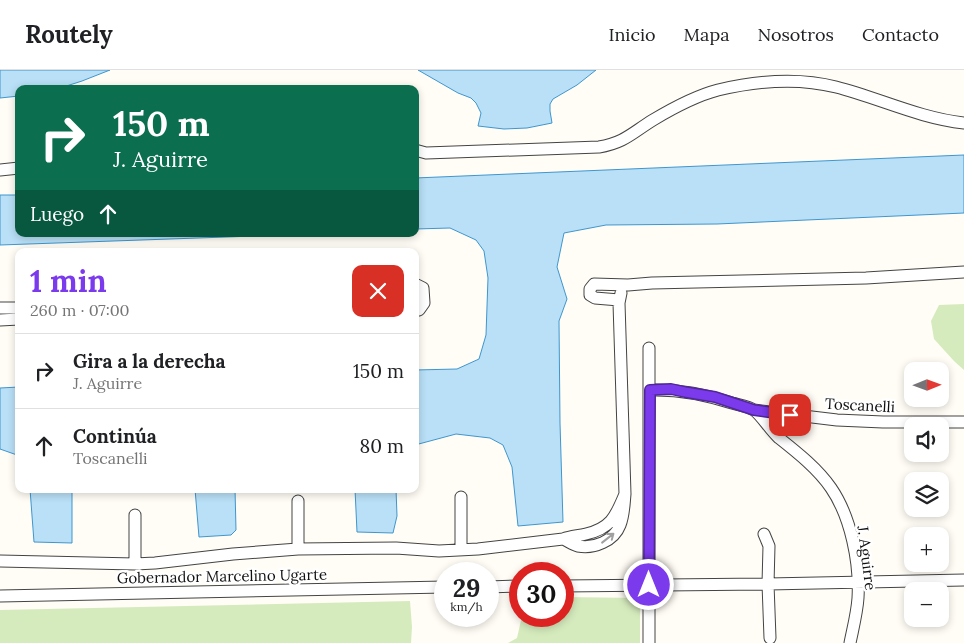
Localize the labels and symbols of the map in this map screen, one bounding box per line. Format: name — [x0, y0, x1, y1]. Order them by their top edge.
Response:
north arrow — [904, 362, 949, 408]
pin — [769, 394, 811, 436]
street label: Toscanelli — [825, 394, 895, 416]
street label: J. Aguirre — [854, 524, 880, 591]
one-way arrow — [601, 533, 615, 543]
position arrow — [622, 558, 674, 610]
speed limit sign: 30 — [509, 562, 574, 627]
street label: Gobernador Marcelino Ugarte — [117, 565, 327, 587]

